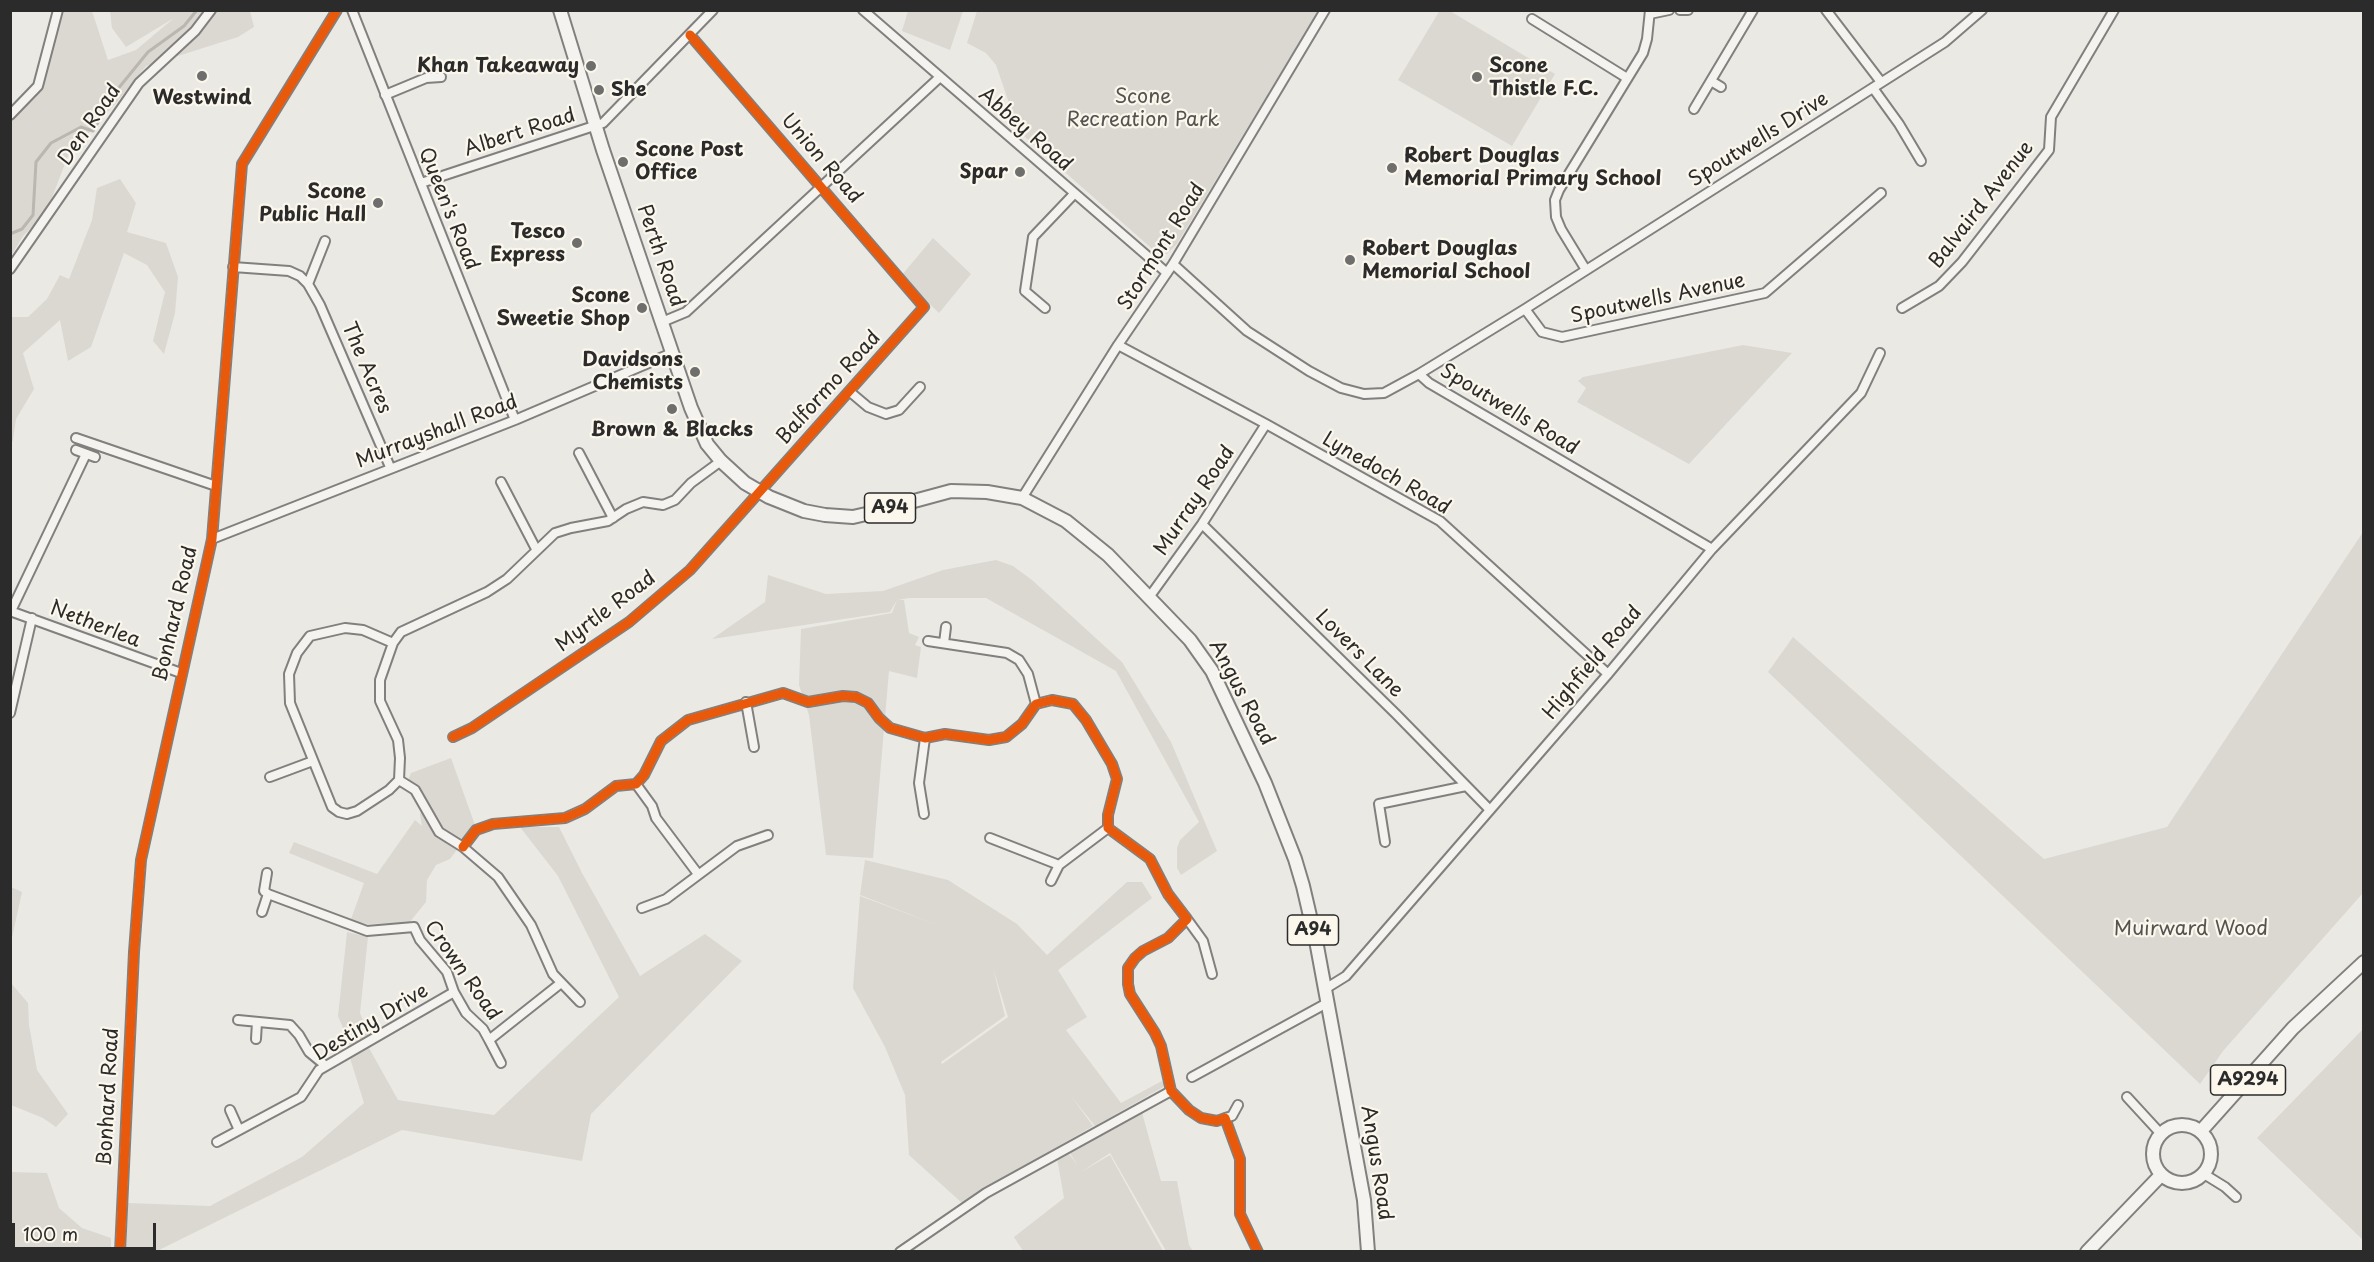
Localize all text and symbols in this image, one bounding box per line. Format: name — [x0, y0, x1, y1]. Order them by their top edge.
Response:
place label: Khan Takeaway — [417, 54, 579, 78]
place label: Scone Thistle F.C. — [1489, 54, 1598, 101]
marker: Khan Takeaway — [584, 59, 598, 73]
marker: Westwind — [195, 69, 209, 83]
marker: Scone Thistle F.C. — [1470, 70, 1484, 84]
place label: She — [611, 78, 647, 102]
street label: Den Road — [53, 80, 127, 170]
marker: She — [592, 83, 606, 97]
street label: Abbey Road — [973, 83, 1077, 177]
park label: Scone Recreation Park — [1067, 85, 1219, 132]
place label: Westwind — [153, 86, 251, 110]
street label: Spoutwells Drive — [1685, 87, 1833, 193]
street label: Albert Road — [461, 104, 579, 162]
street label: Union Road — [775, 109, 867, 209]
street label: Balvaird Avenue — [1925, 137, 2039, 273]
place label: Scone Post Office — [635, 138, 743, 185]
street label: Queen's Road — [412, 144, 484, 274]
place label: Robert Douglas Memorial Primary School — [1404, 144, 1661, 191]
marker: Scone Post Office — [616, 155, 630, 169]
place label: Spar — [959, 160, 1008, 184]
marker: Robert Douglas Memorial Primary School — [1385, 161, 1399, 175]
marker: Spar — [1013, 165, 1027, 179]
street label: Stormont Road — [1113, 179, 1211, 315]
place label: Scone Public Hall — [259, 180, 366, 227]
marker: Scone Public Hall — [371, 196, 385, 210]
street label: Perth Road — [631, 202, 689, 310]
place label: Tesco Express — [490, 220, 565, 267]
marker: Tesco Express — [570, 236, 584, 250]
place label: Robert Douglas Memorial School — [1362, 237, 1530, 284]
marker: Robert Douglas Memorial School — [1343, 253, 1357, 267]
street label: Spoutwells Avenue — [1569, 269, 1747, 329]
place label: Scone Sweetie Shop — [496, 284, 630, 331]
marker: Scone Sweetie Shop — [635, 301, 649, 315]
street label: The Acres — [336, 319, 396, 417]
street label: Balformo Road — [772, 326, 886, 450]
place label: Davidsons Chemists — [582, 348, 683, 395]
street label: Spoutwells Road — [1435, 359, 1583, 461]
marker: Davidsons Chemists — [688, 365, 702, 379]
street label: Murrayshall Road — [353, 390, 521, 474]
marker: Brown & Blacks — [665, 402, 679, 416]
place label: Brown & Blacks — [591, 418, 753, 442]
street label: Lynedoch Road — [1318, 428, 1454, 520]
street label: Murray Road — [1150, 442, 1240, 560]
road number: A94 — [864, 493, 916, 523]
street label: Bonhard Road — [149, 544, 203, 684]
street label: Myrtle Road — [551, 567, 661, 657]
street label: Netherlea — [46, 597, 144, 653]
street label: Highfield Road — [1539, 601, 1647, 725]
street label: Lovers Lane — [1310, 605, 1408, 703]
street label: Angus Road — [1203, 636, 1279, 750]
road number: A94 — [1288, 915, 1338, 945]
street label: Crown Road — [419, 916, 505, 1026]
park label: Muirward Wood — [2114, 917, 2268, 941]
street label: Destiny Drive — [309, 979, 433, 1067]
street label: Bonhard Road — [93, 1027, 125, 1167]
road number: A9294 — [2210, 1065, 2286, 1095]
street label: Angus Road — [1355, 1104, 1397, 1222]
scale bar — [15, 1211, 159, 1249]
text: 100 m — [23, 1220, 78, 1247]

